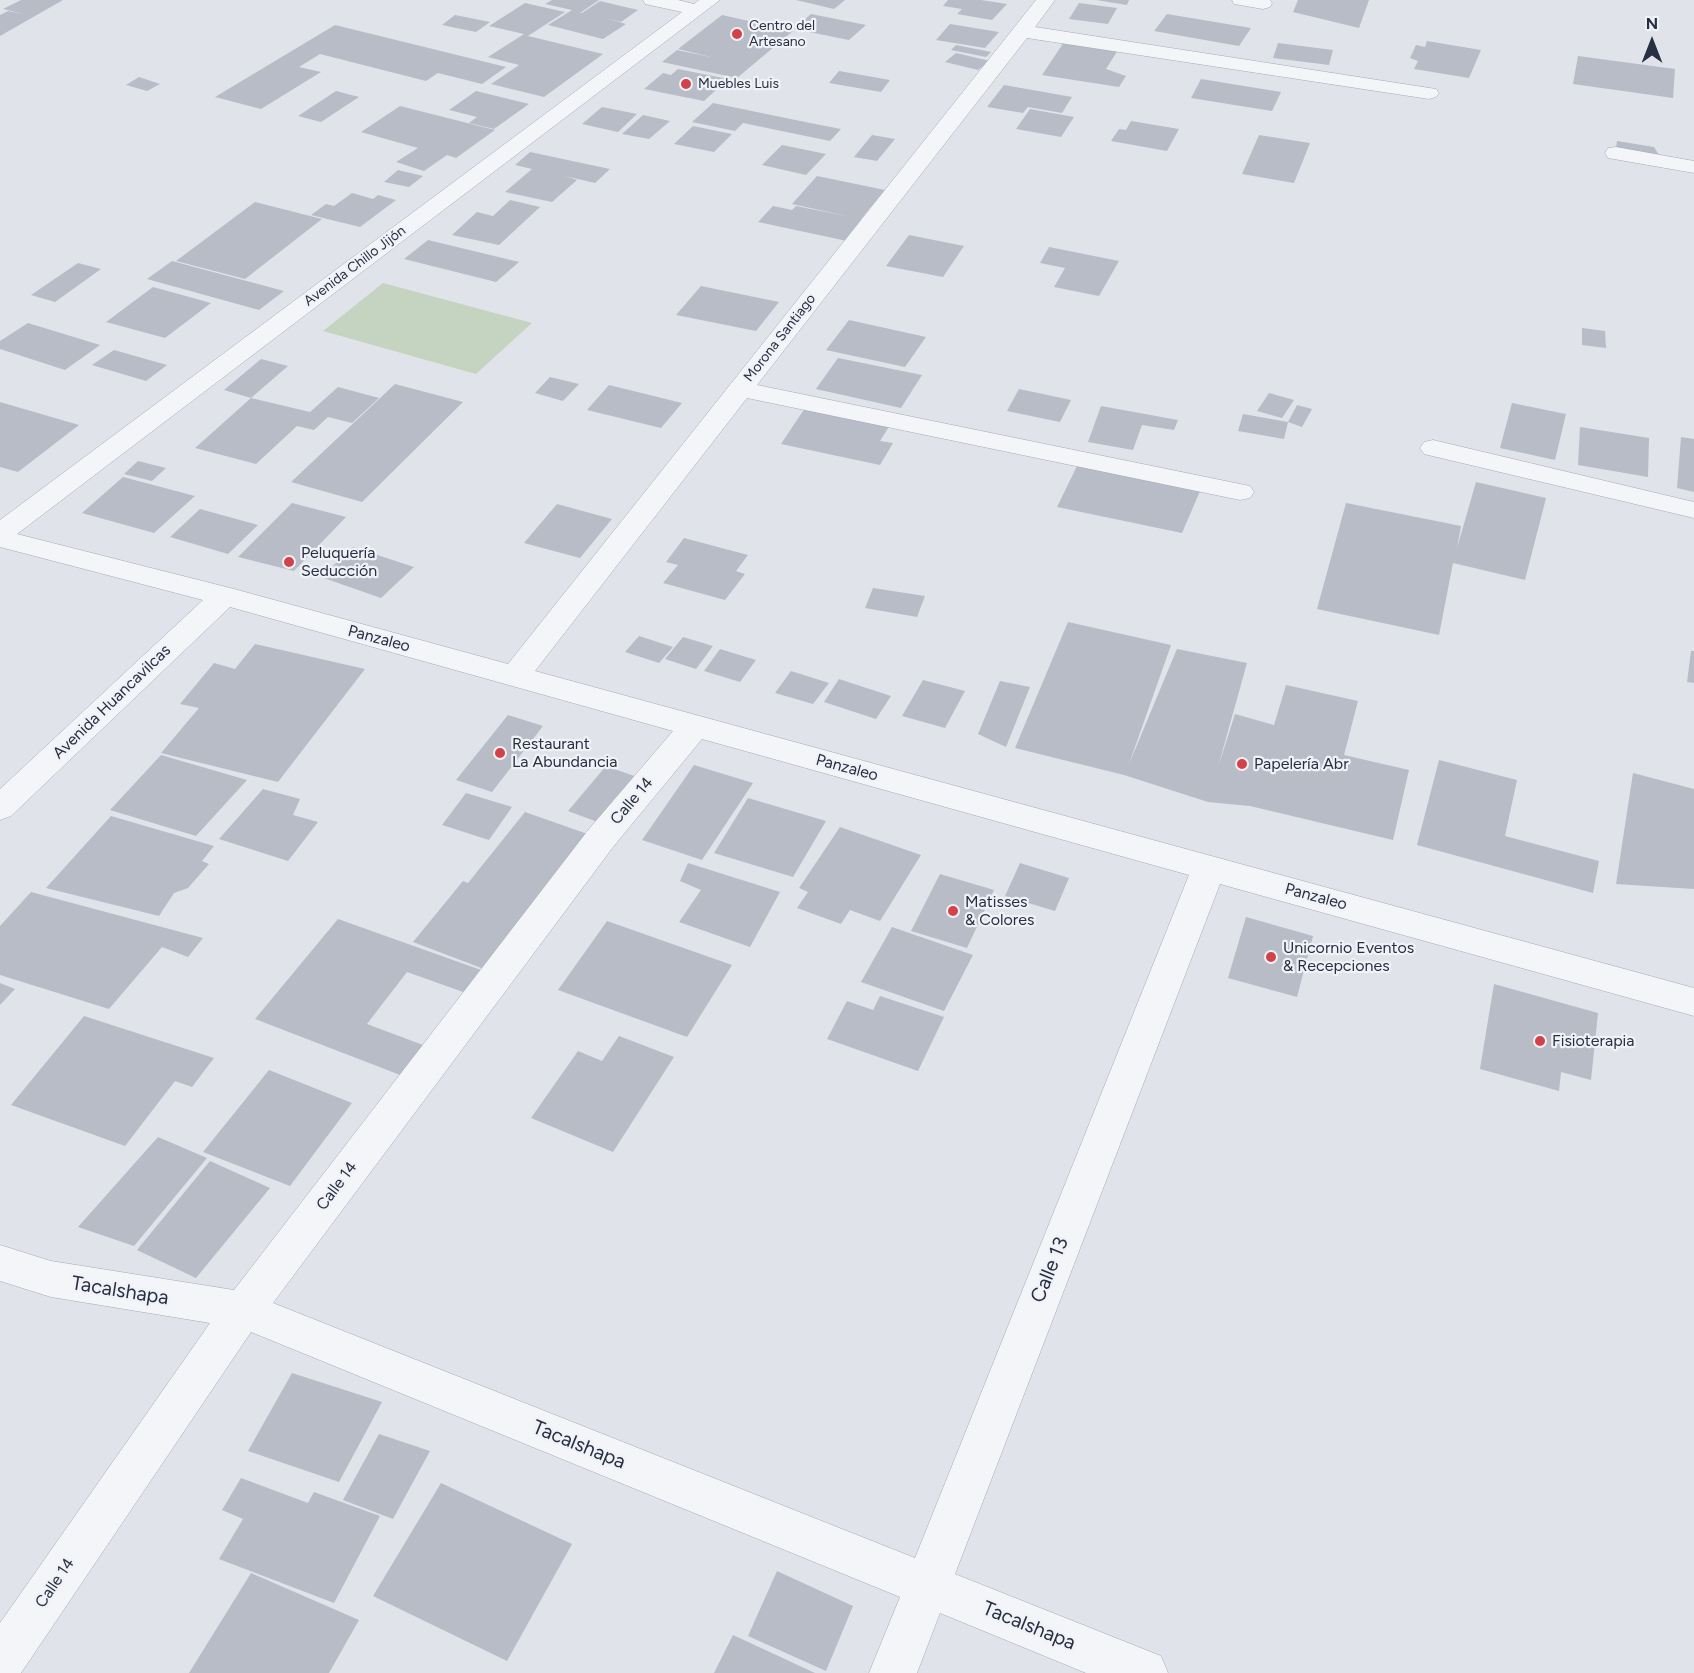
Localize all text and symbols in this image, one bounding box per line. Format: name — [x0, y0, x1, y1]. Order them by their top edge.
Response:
north arrow — [1622, 12, 1682, 72]
text: N — [1646, 14, 1658, 33]
place label: Centro del Artesano — [749, 18, 815, 50]
marker: Centro del Artesano — [730, 27, 744, 41]
place label: Muebles Luis — [698, 76, 779, 92]
marker: Muebles Luis — [679, 77, 693, 91]
street label: Avenida Chillo Jijón — [301, 222, 409, 310]
street label: Morona Santiago — [741, 291, 819, 385]
place label: Peluquería Seducción — [301, 543, 377, 581]
marker: Peluquería Seducción — [282, 555, 296, 569]
street label: Panzaleo — [346, 621, 412, 657]
street label: Avenida Huancavilcas — [49, 641, 175, 763]
place label: Restaurant La Abundancia — [512, 734, 617, 772]
marker: Restaurant La Abundancia — [493, 746, 507, 760]
street label: Panzaleo — [814, 750, 880, 786]
place label: Papelería Abr — [1254, 754, 1349, 774]
marker: Papelería Abr — [1235, 757, 1249, 771]
street label: Calle 14 — [607, 773, 657, 829]
street label: Panzaleo — [1283, 879, 1349, 915]
place label: Matisses & Colores — [965, 892, 1034, 930]
marker: Matisses & Colores — [946, 904, 960, 918]
place label: Unicornio Eventos & Recepciones — [1283, 938, 1414, 976]
marker: Unicornio Eventos & Recepciones — [1264, 950, 1278, 964]
place label: Fisioterapia — [1552, 1031, 1634, 1051]
marker: Fisioterapia — [1533, 1034, 1547, 1048]
street label: Calle 14 — [312, 1158, 362, 1214]
street label: Calle 13 — [1026, 1234, 1074, 1306]
street label: Tacalshapa — [70, 1271, 170, 1311]
street label: Tacalshapa — [529, 1415, 629, 1475]
street label: Calle 14 — [31, 1554, 79, 1612]
street label: Tacalshapa — [979, 1596, 1079, 1656]

